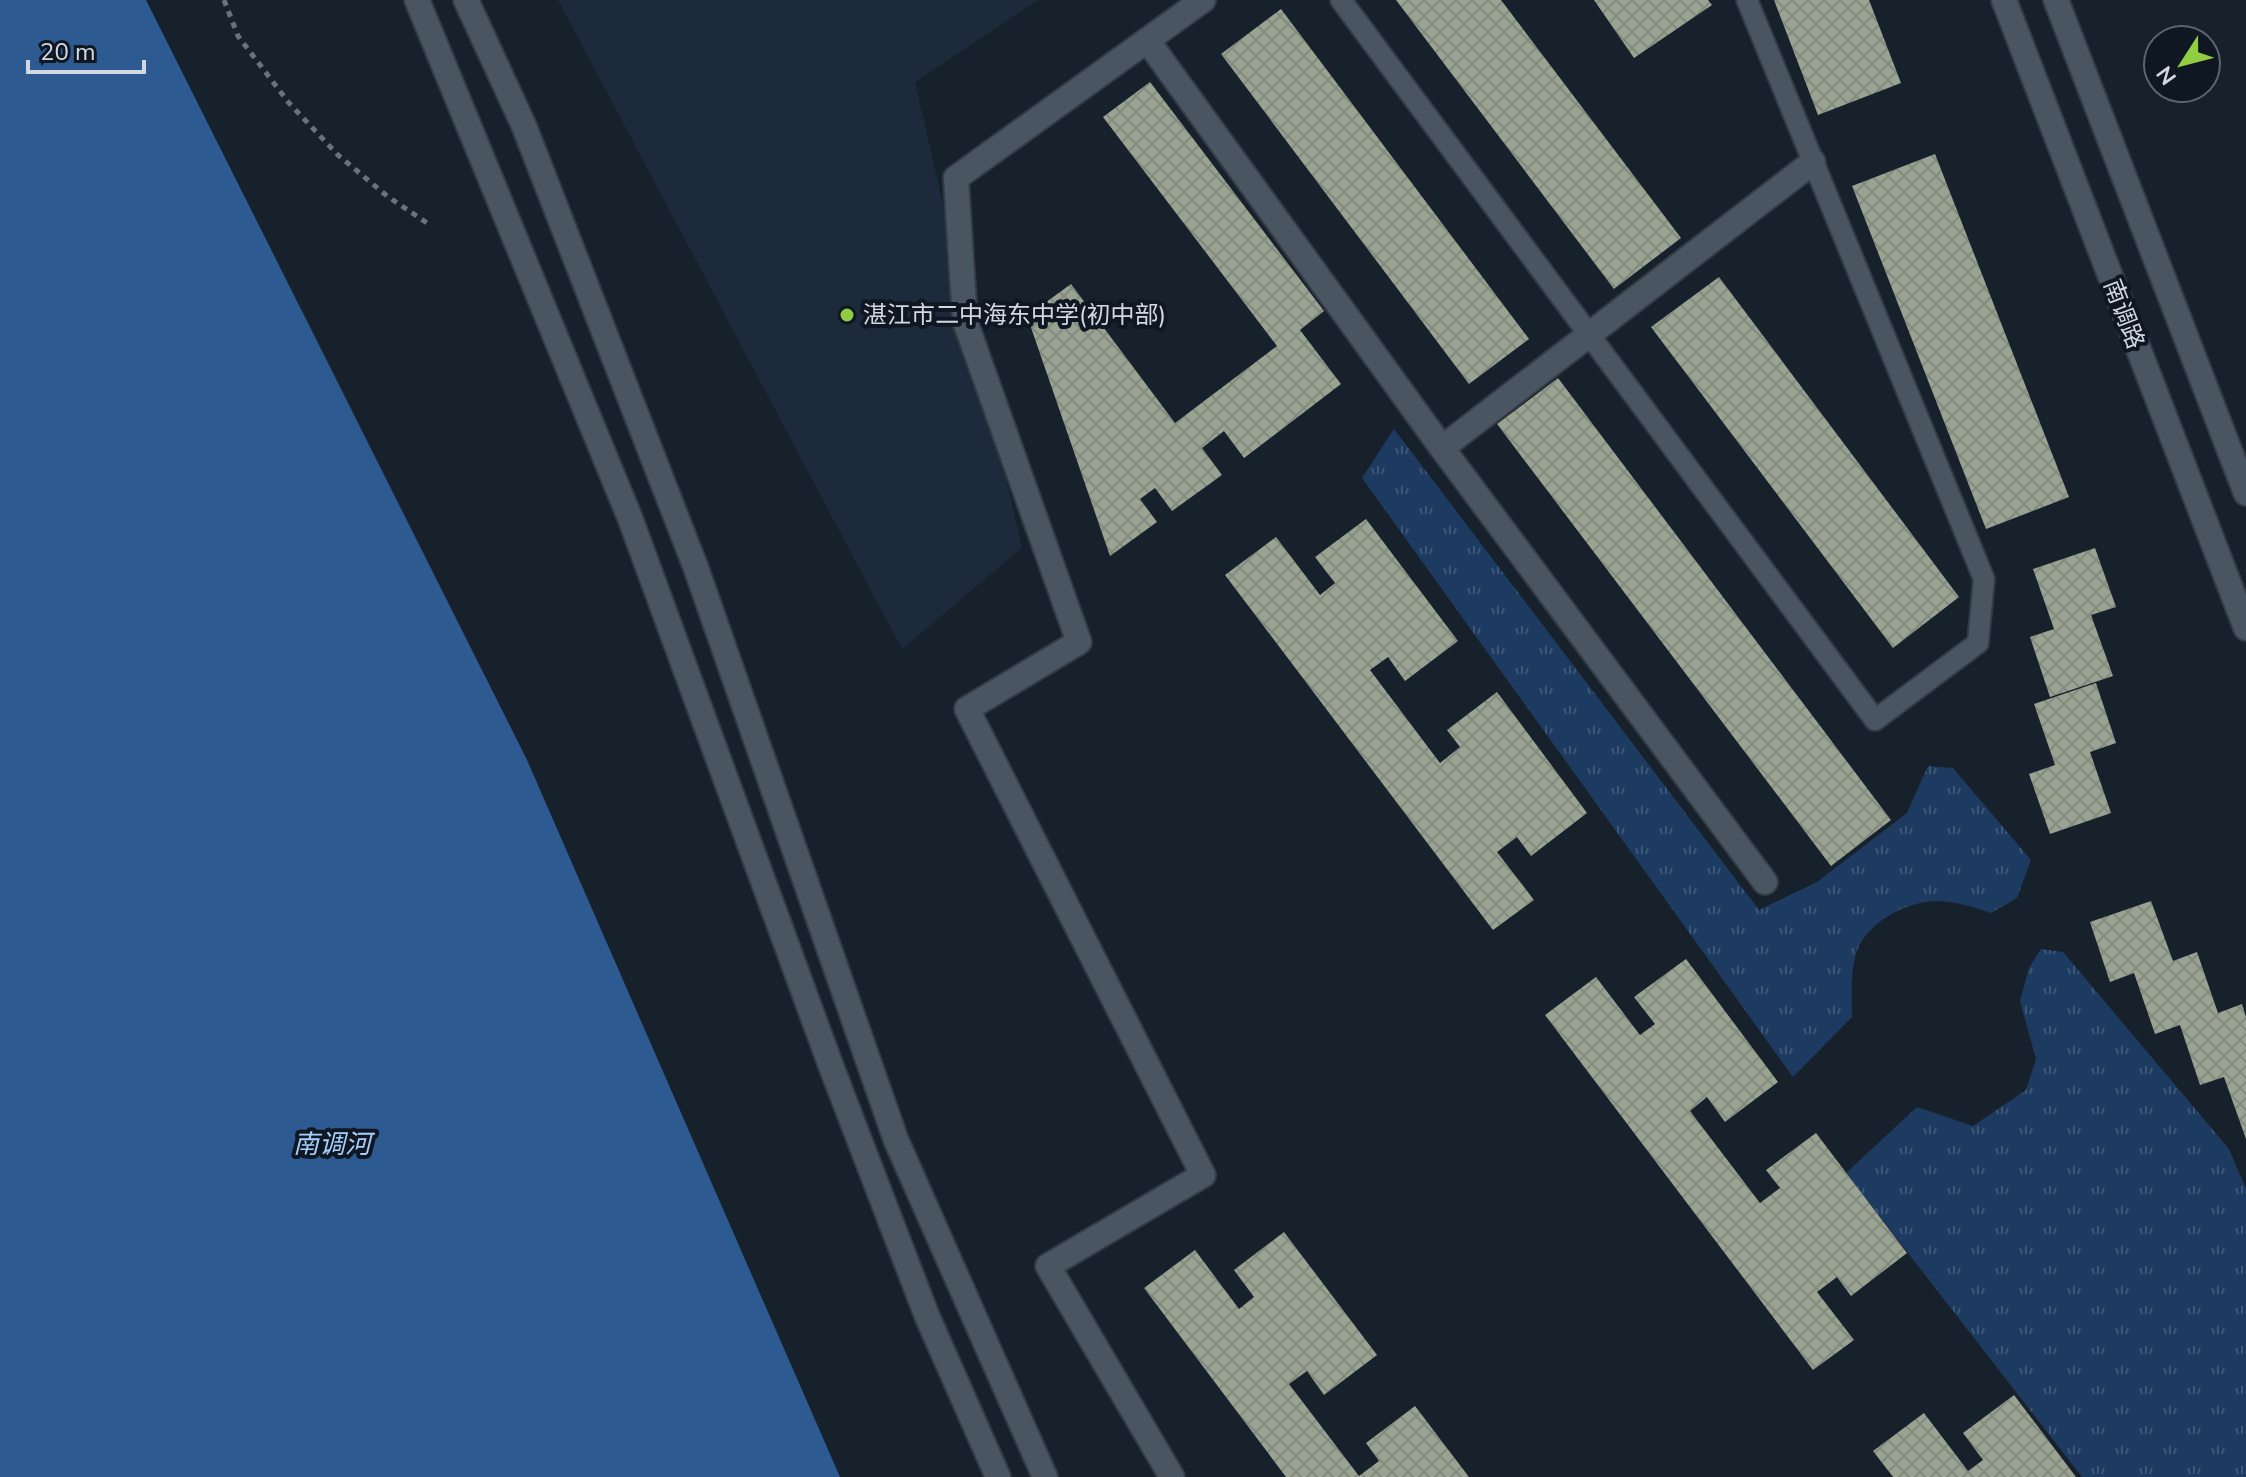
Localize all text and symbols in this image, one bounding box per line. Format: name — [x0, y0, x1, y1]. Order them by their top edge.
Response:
scale bar — [28, 24, 144, 74]
north arrow — [2142, 24, 2222, 104]
text: 20 m — [40, 36, 96, 68]
text: N — [2150, 60, 2184, 91]
street label: 南调路 — [2096, 275, 2152, 353]
place label: 湛江市二中海东中学(初中部) — [863, 299, 1166, 331]
marker: 湛江市二中海东中学(初中部) — [838, 306, 856, 324]
water label: 南调河 — [293, 1127, 376, 1162]

